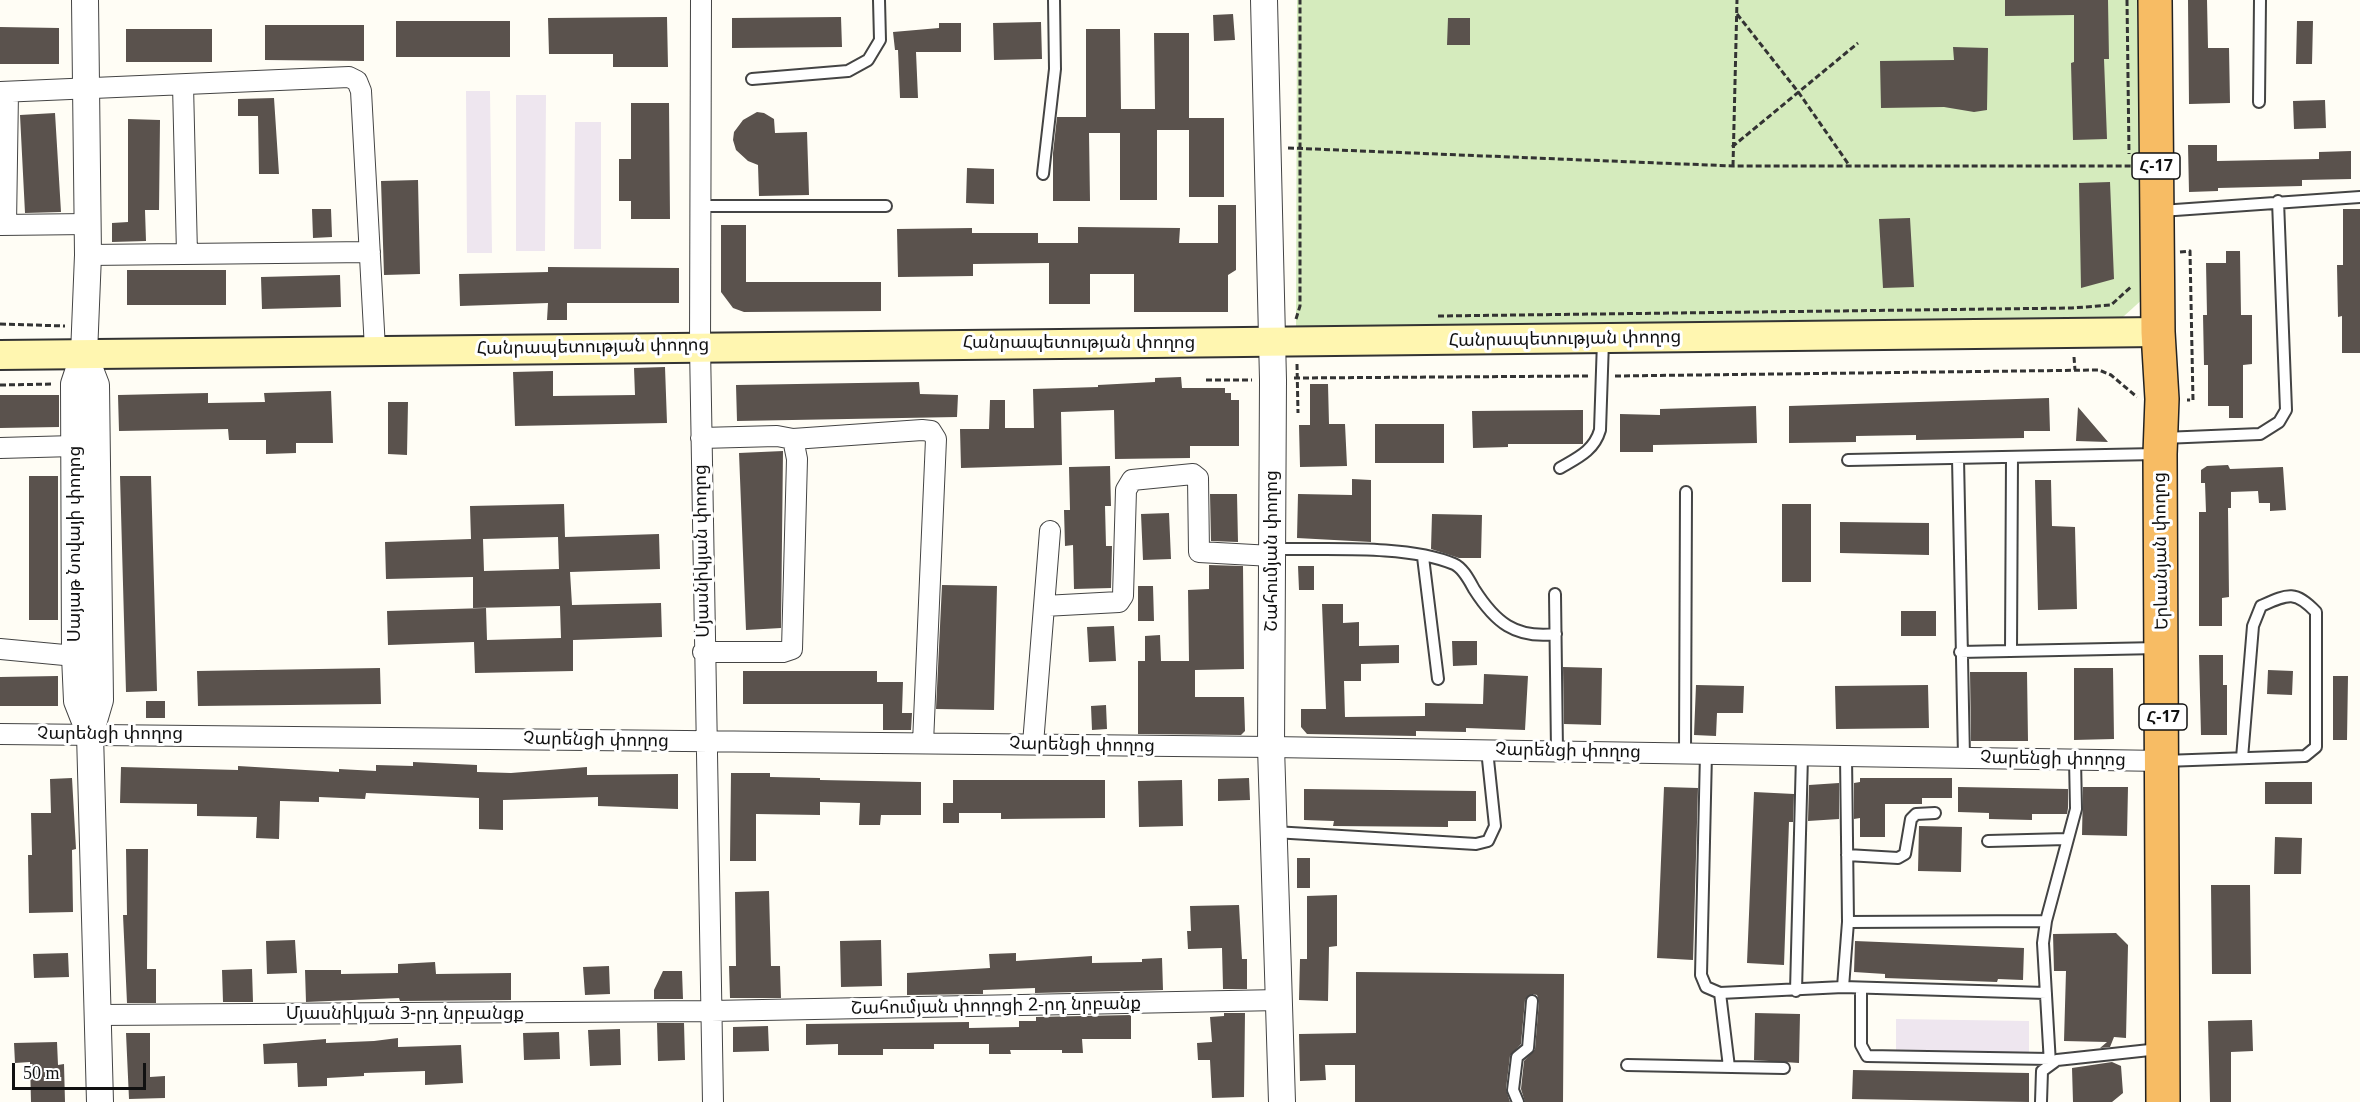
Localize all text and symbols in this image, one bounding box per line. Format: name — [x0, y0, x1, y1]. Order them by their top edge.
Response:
road number: Հ-17 — [2132, 153, 2180, 179]
street label: Հանրապետության փողոց — [1449, 326, 1681, 352]
street label: Հանրապետության փողոց — [963, 332, 1195, 354]
street label: Հանրապետության փողոց — [477, 334, 709, 360]
street label: Սայաթ Նովայի փողոց — [64, 446, 86, 642]
street label: Մյասնիկյան փողոց — [690, 464, 714, 638]
street label: Շահումյան փողոց — [1261, 470, 1283, 632]
street label: Երևանյան փողոց — [2149, 472, 2173, 630]
road number: Հ-17 — [2139, 704, 2187, 730]
street label: Չարենցի փողոց — [37, 723, 183, 745]
street label: Չարենցի փողոց — [523, 728, 669, 752]
street label: Չարենցի փողոց — [1009, 733, 1155, 757]
street label: Չարենցի փողոց — [1495, 739, 1641, 763]
street label: Չարենցի փողոց — [1980, 747, 2126, 771]
street label: Շահումյան փողոցի 2-րդ նրբանք — [851, 993, 1141, 1019]
street label: Մյասնիկյան 3-րդ նրբանցք — [286, 1003, 524, 1025]
scale bar — [15, 1051, 148, 1089]
text: 50 m — [23, 1063, 60, 1083]

